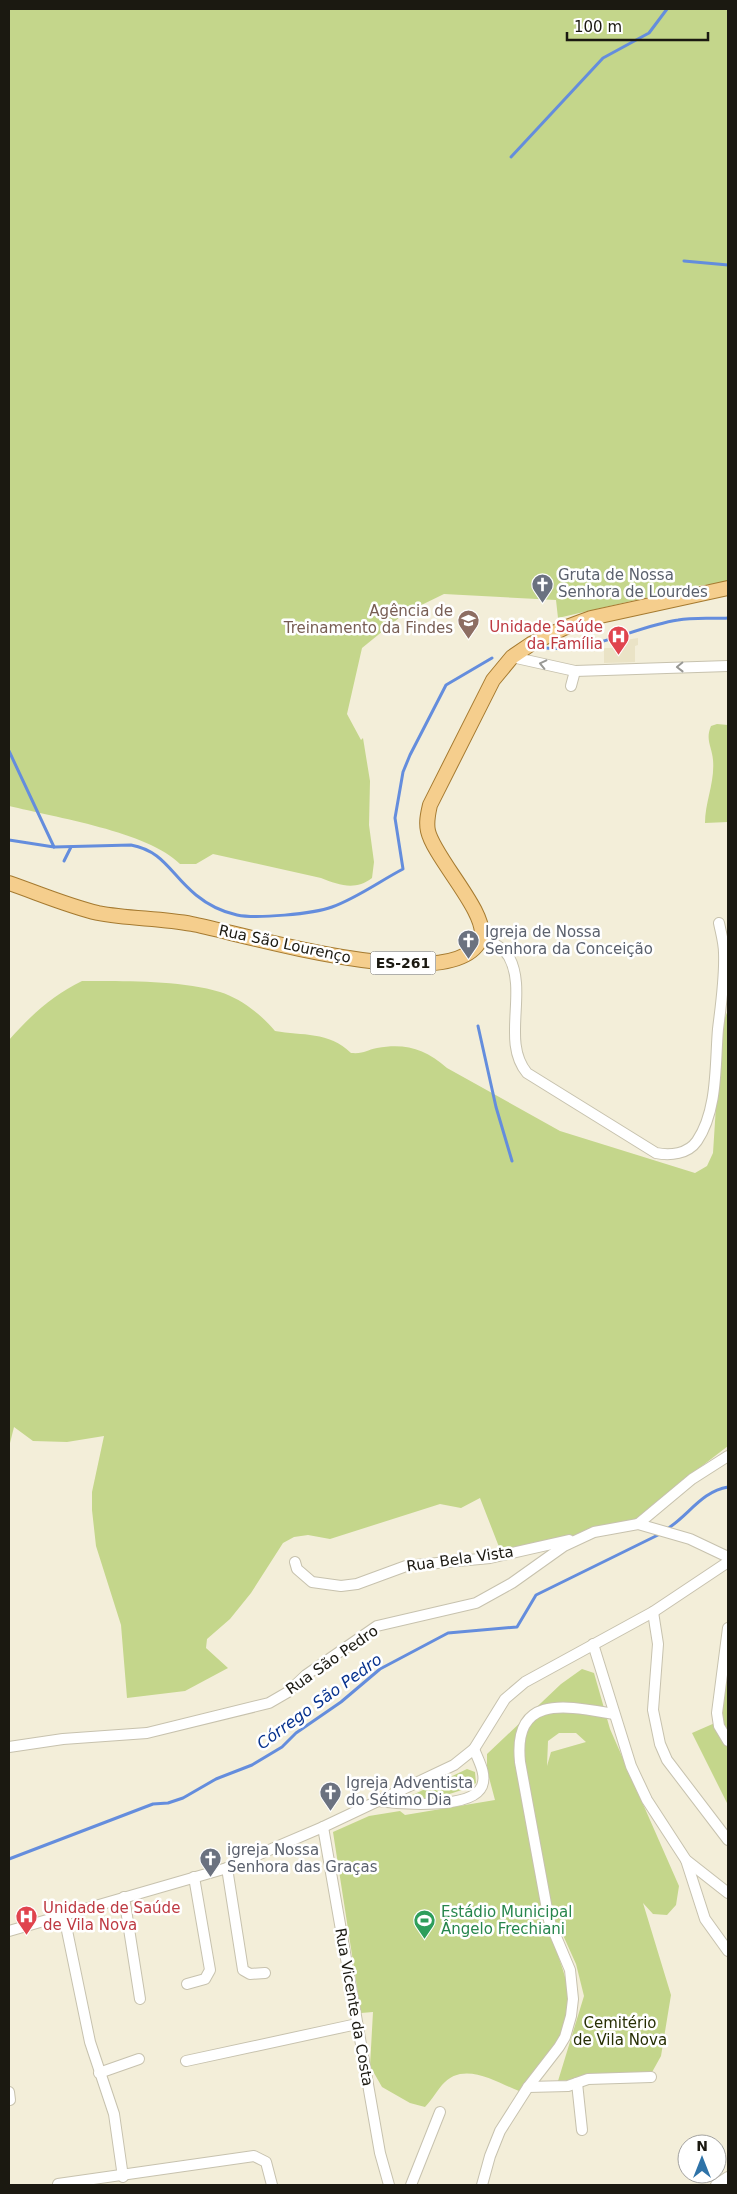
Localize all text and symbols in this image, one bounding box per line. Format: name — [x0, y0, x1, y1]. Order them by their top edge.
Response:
scale bar — [567, 10, 708, 42]
text: 100 m — [574, 18, 622, 36]
place label: Gruta de Nossa Senhora de Lourdes — [558, 566, 708, 601]
church icon: Gruta de Nossa Senhora de Lourdes — [530, 572, 554, 603]
place label: Agência de Treinamento da Findes — [283, 602, 453, 637]
school or university icon: Agência de Treinamento da Findes — [457, 608, 481, 639]
place label: Unidade Saúde da Família — [489, 618, 603, 653]
hospital icon: Unidade Saúde da Família — [607, 624, 631, 655]
one-way arrow — [539, 659, 548, 670]
one-way arrow — [675, 662, 683, 672]
street label: Rua São Lourenço — [217, 921, 353, 967]
place label: Igreja de Nossa Senhora da Conceição — [485, 923, 653, 958]
church icon: Igreja de Nossa Senhora da Conceição — [457, 929, 481, 960]
road number: ES-261 — [370, 951, 436, 974]
street label: Rua Bela Vista — [405, 1543, 515, 1575]
street label: Rua São Pedro — [283, 1622, 381, 1698]
water label: Córrego São Pedro — [253, 1650, 386, 1753]
place label: Igreja Adventista do Sétimo Dia — [346, 1774, 473, 1809]
church icon: Igreja Adventista do Sétimo Dia — [318, 1780, 342, 1811]
place label: igreja Nossa Senhora das Graças — [227, 1841, 378, 1876]
church icon: igreja Nossa Senhora das Graças — [199, 1847, 223, 1878]
place label: Unidade de Saúde de Vila Nova — [43, 1899, 180, 1934]
place label: Estádio Municipal Ângelo Frechiani — [441, 1903, 572, 1938]
hospital icon: Unidade de Saúde de Vila Nova — [15, 1905, 39, 1936]
sports icon: Estádio Municipal Ângelo Frechiani — [413, 1909, 437, 1940]
street label: Rua Vicente da Costa — [331, 1927, 377, 2087]
park label: Cemitério de Vila Nova — [573, 2014, 667, 2049]
north arrow — [677, 2134, 727, 2184]
text: N — [696, 2138, 708, 2154]

